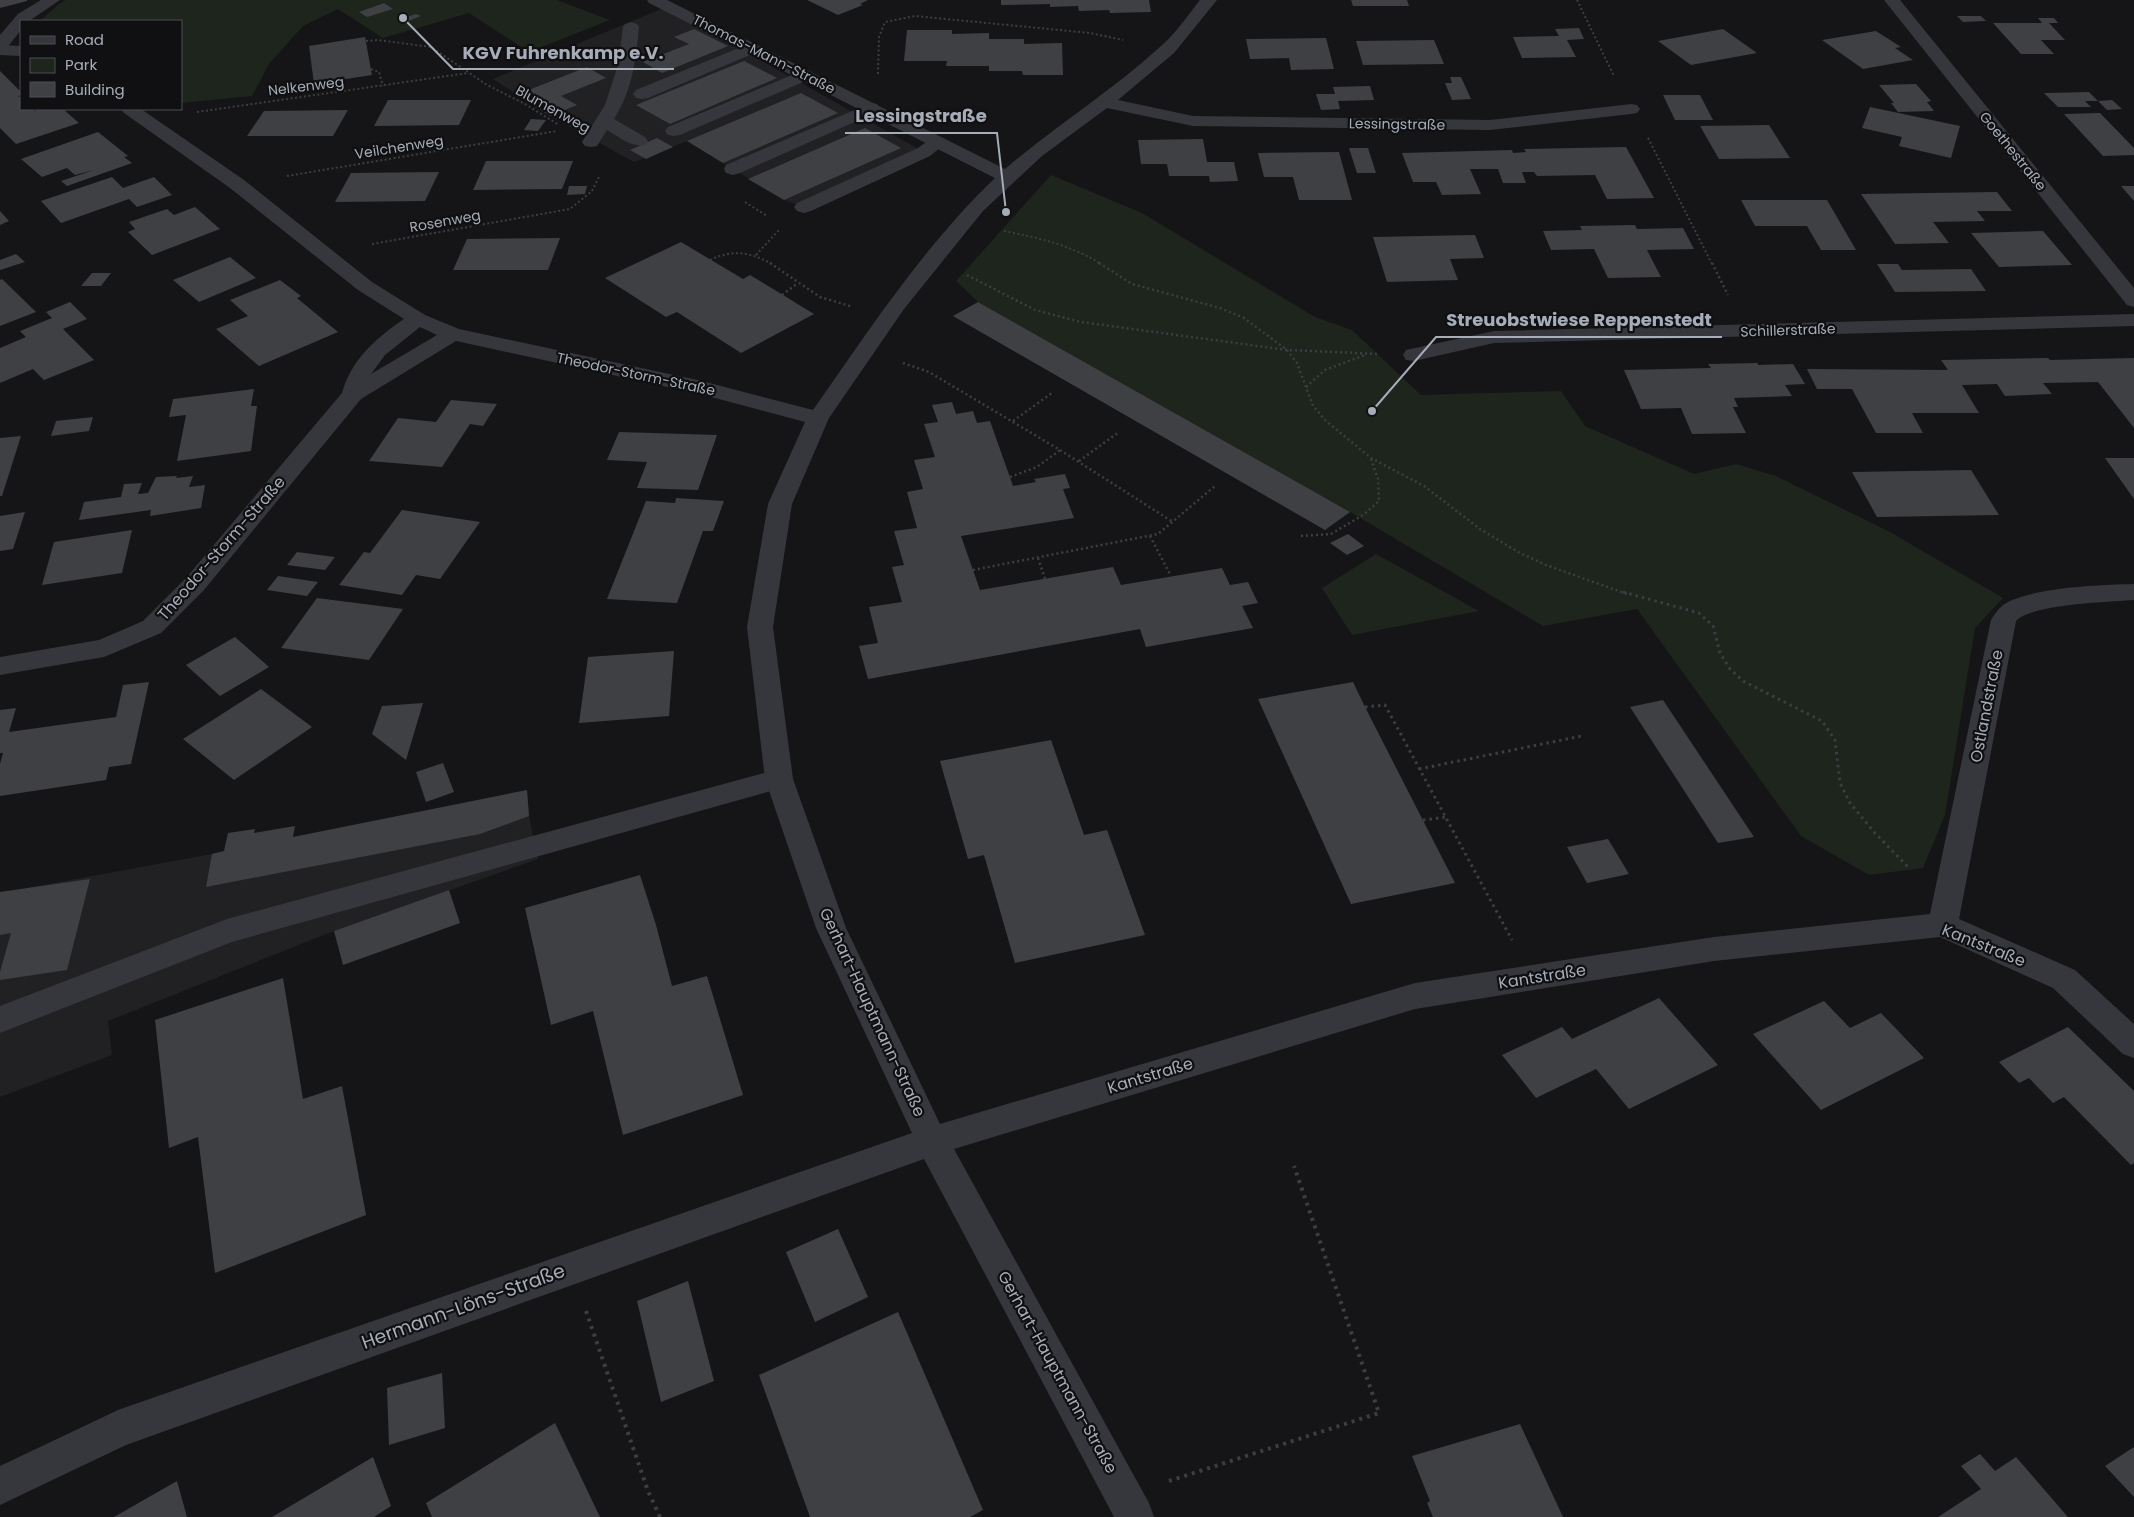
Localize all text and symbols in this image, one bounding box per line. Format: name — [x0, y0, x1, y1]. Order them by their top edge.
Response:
street label: Thomas-Mann-Straße — [689, 9, 839, 99]
legend — [20, 20, 182, 110]
text: Road — [65, 29, 104, 50]
callout: KGV Fuhrenkamp e.V. — [453, 36, 674, 69]
text: KGV Fuhrenkamp e.V. — [462, 40, 664, 65]
text: Park — [65, 54, 97, 75]
street label: Nelkenweg — [267, 71, 345, 101]
text: Building — [65, 79, 125, 100]
street label: Blumenweg — [512, 80, 594, 138]
callout: Lessingstraße — [845, 100, 997, 133]
text: Lessingstraße — [855, 103, 987, 128]
street label: Goethestraße — [1975, 107, 2051, 195]
street label: Lessingstraße — [1349, 113, 1446, 135]
street label: Veilchenweg — [353, 130, 445, 164]
street label: Rosenweg — [408, 205, 482, 237]
callout: Streuobstwiese Reppenstedt — [1436, 304, 1722, 337]
text: Streuobstwiese Reppenstedt — [1446, 307, 1712, 332]
street label: Schillerstraße — [1740, 318, 1836, 342]
street label: Theodor-Storm-Straße — [555, 347, 717, 401]
street label: Theodor-Storm-Straße — [152, 471, 291, 625]
street label: Ostlandstraße — [1964, 648, 2009, 764]
street label: Gerhart-Hauptmann-Straße — [814, 904, 931, 1121]
street label: Kantstraße — [1939, 918, 2029, 973]
street label: Kantstraße — [1497, 958, 1588, 995]
street label: Kantstraße — [1105, 1052, 1196, 1099]
street label: Hermann-Löns-Straße — [358, 1257, 569, 1356]
street label: Gerhart-Hauptmann-Straße — [992, 1267, 1123, 1478]

